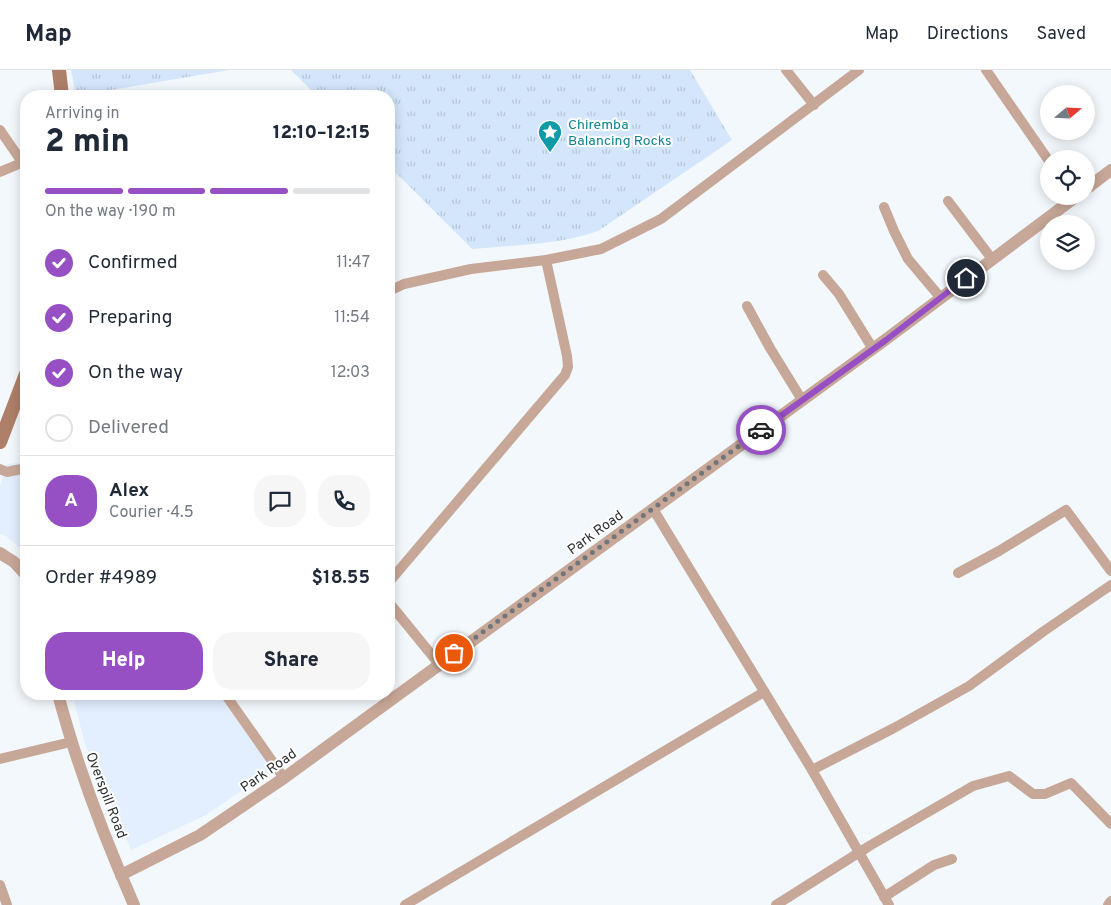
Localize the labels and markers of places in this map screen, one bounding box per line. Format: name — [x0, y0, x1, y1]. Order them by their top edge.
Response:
place label: Chiremba Balancing Rocks — [568, 117, 672, 150]
place icon: Chiremba Balancing Rocks — [537, 119, 563, 153]
pin — [945, 257, 987, 299]
pin — [433, 632, 475, 674]

